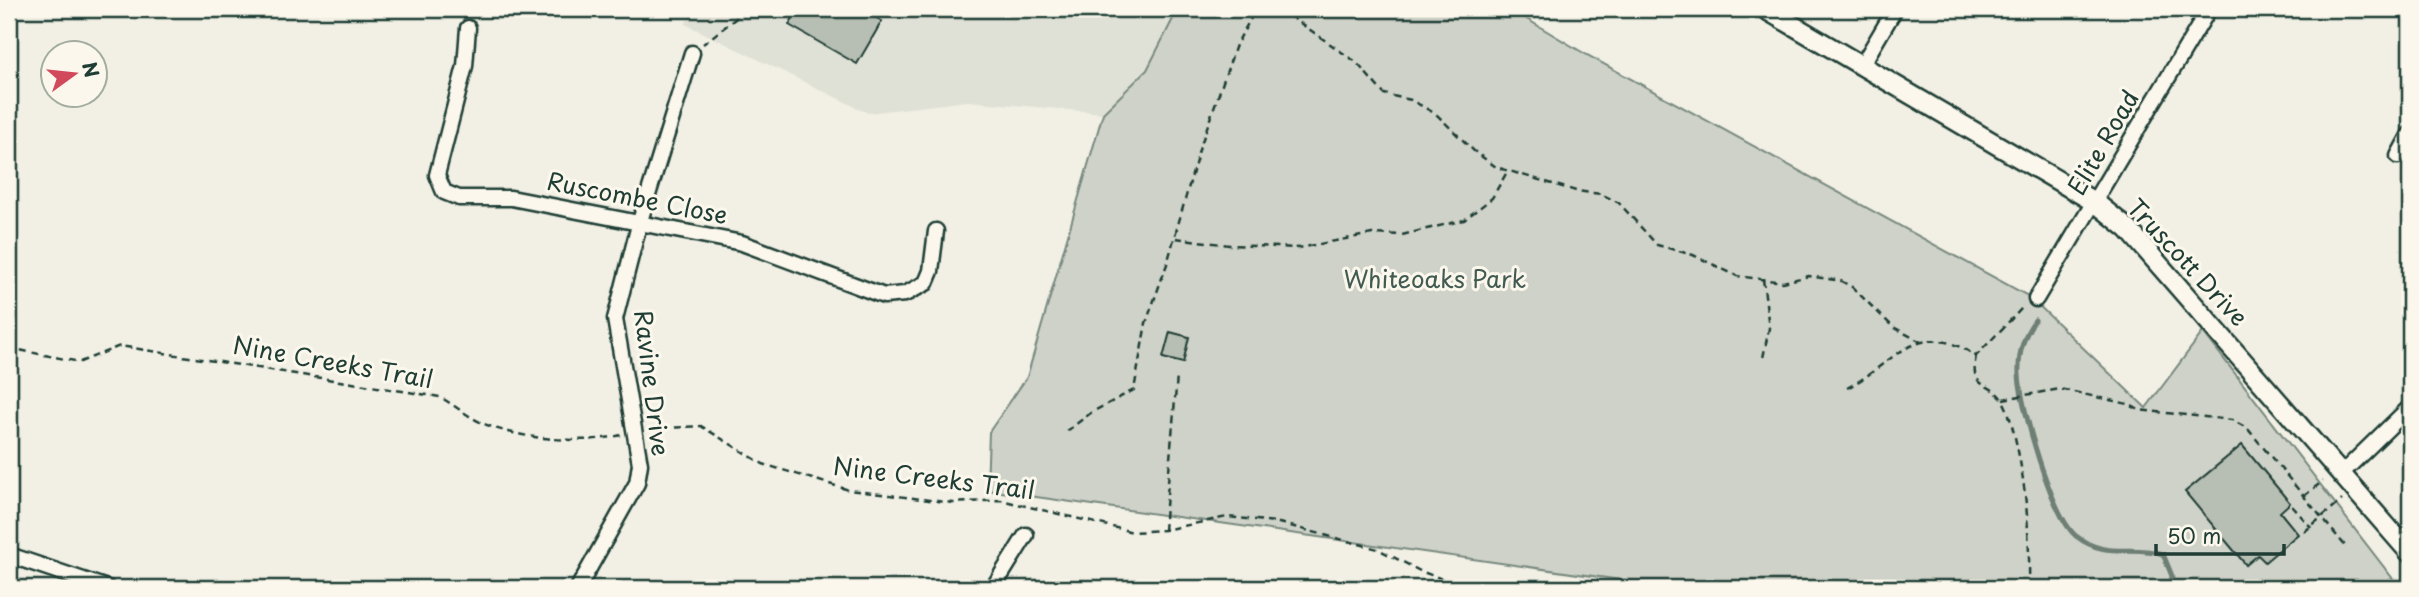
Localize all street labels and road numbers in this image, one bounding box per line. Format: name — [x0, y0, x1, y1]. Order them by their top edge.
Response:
street label: Elite Road — [2058, 83, 2147, 201]
street label: Ruscombe Close — [544, 162, 731, 232]
street label: Truscott Drive — [2120, 190, 2257, 334]
street label: Ravine Drive — [626, 308, 680, 458]
street label: Nine Creeks Trail — [231, 326, 436, 396]
street label: Nine Creeks Trail — [832, 447, 1037, 507]

